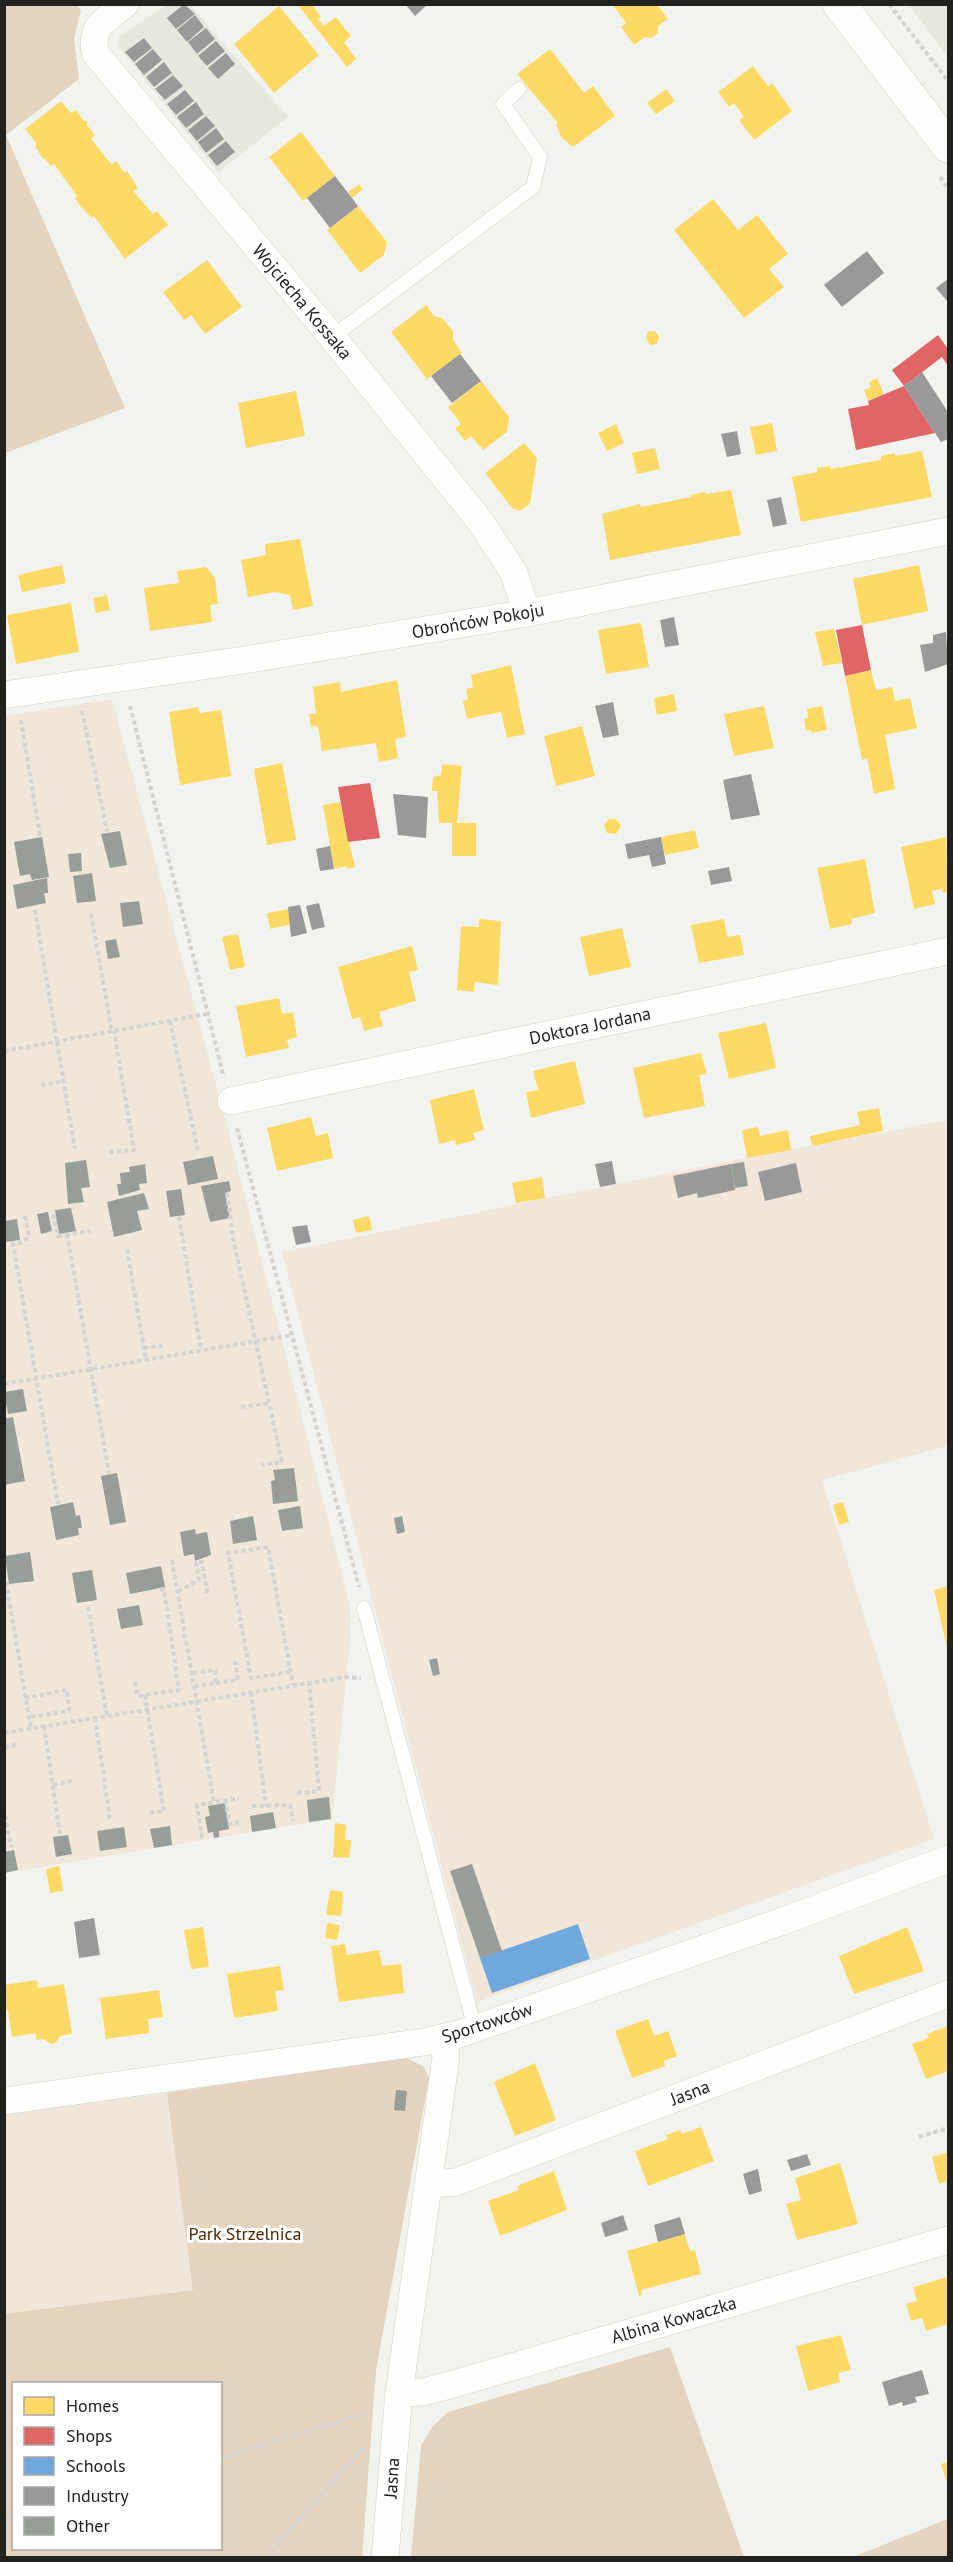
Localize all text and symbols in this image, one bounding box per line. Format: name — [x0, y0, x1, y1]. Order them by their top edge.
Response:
street label: Wojciecha Kossaka — [247, 239, 357, 364]
street label: Obrońców Pokoju — [410, 598, 546, 643]
street label: Doktora Jordana — [527, 1001, 653, 1050]
street label: Sportowców — [438, 1997, 536, 2048]
street label: Jasna — [666, 2075, 713, 2111]
park label: Park Strzelnica — [188, 2222, 302, 2245]
street label: Albina Kowaczka — [609, 2291, 739, 2348]
legend — [12, 2382, 222, 2550]
text: Homes — [66, 2394, 119, 2417]
text: Shops — [66, 2424, 112, 2447]
text: Schools — [66, 2454, 126, 2477]
street label: Jasna — [379, 2457, 404, 2500]
text: Industry — [66, 2484, 129, 2507]
text: Other — [66, 2514, 110, 2537]

